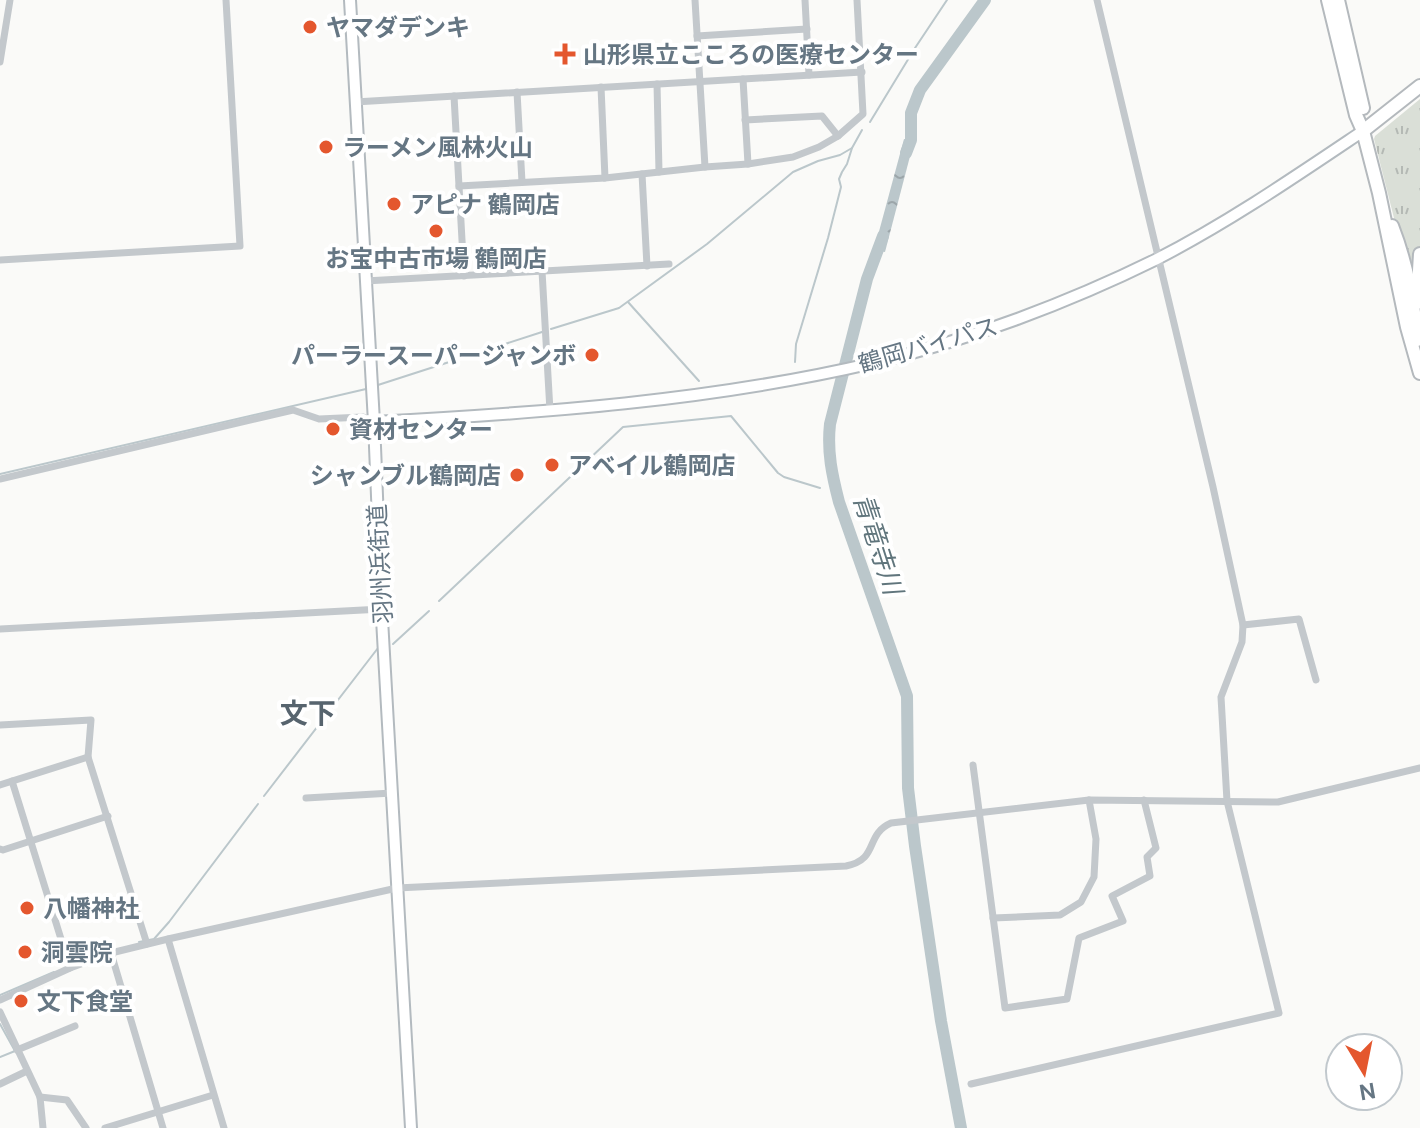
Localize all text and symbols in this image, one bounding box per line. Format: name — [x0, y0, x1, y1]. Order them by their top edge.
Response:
place label: ヤマダデンキ — [326, 12, 470, 43]
marker: ヤマダデンキ — [301, 18, 319, 36]
place label: 山形県立こころの医療センター — [583, 39, 919, 70]
marker: 山形県立こころの医療センター — [554, 43, 576, 65]
place label: ラーメン風林火山 — [342, 132, 533, 163]
marker: ラーメン風林火山 — [317, 138, 335, 156]
place label: アピナ 鶴岡店 — [410, 189, 560, 220]
marker: アピナ 鶴岡店 — [385, 195, 403, 213]
marker: お宝中古市場 鶴岡店 — [427, 222, 445, 240]
place label: お宝中古市場 鶴岡店 — [325, 243, 547, 274]
street label: 鶴岡バイパス — [855, 310, 1001, 380]
place label: パーラースーパージャンボ — [291, 340, 576, 371]
marker: パーラースーパージャンボ — [583, 346, 601, 364]
place label: 資材センター — [349, 414, 493, 445]
marker: 資材センター — [324, 420, 342, 438]
place label: アベイル鶴岡店 — [568, 450, 736, 481]
marker: アベイル鶴岡店 — [543, 456, 561, 474]
place label: シャンブル鶴岡店 — [310, 460, 501, 491]
marker: シャンブル鶴岡店 — [508, 466, 526, 484]
water label: 青竜寺川 — [846, 489, 911, 602]
street label: 羽州浜街道 — [361, 503, 399, 625]
district label: 文下 — [280, 695, 336, 732]
place label: 八幡神社 — [43, 893, 139, 924]
marker: 八幡神社 — [18, 899, 36, 917]
place label: 洞雲院 — [41, 937, 113, 968]
marker: 洞雲院 — [16, 943, 34, 961]
place label: 文下食堂 — [37, 986, 133, 1017]
marker: 文下食堂 — [12, 992, 30, 1010]
north arrow — [1324, 1032, 1404, 1112]
text: N — [1357, 1076, 1378, 1107]

